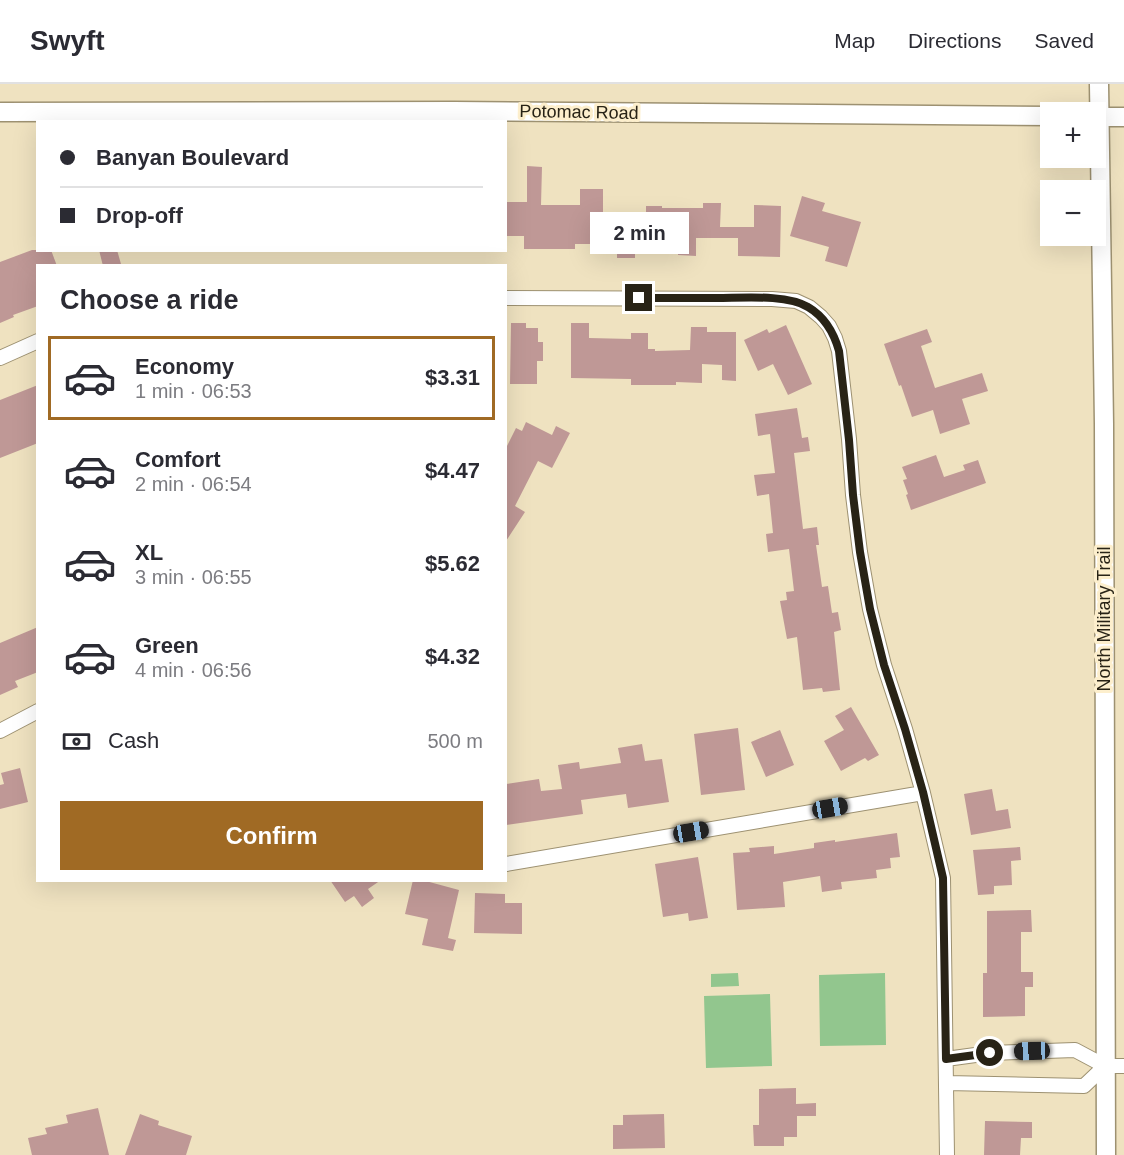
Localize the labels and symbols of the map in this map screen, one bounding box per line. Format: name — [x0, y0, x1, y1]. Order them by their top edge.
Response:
street label: Potomac Road — [519, 101, 639, 123]
callout: 2 min — [590, 211, 688, 253]
route end — [625, 284, 652, 311]
street label: North Military Trail — [1094, 546, 1114, 692]
car — [811, 796, 849, 820]
car — [672, 820, 710, 844]
route start — [976, 1039, 1003, 1066]
car — [1014, 1041, 1050, 1061]

